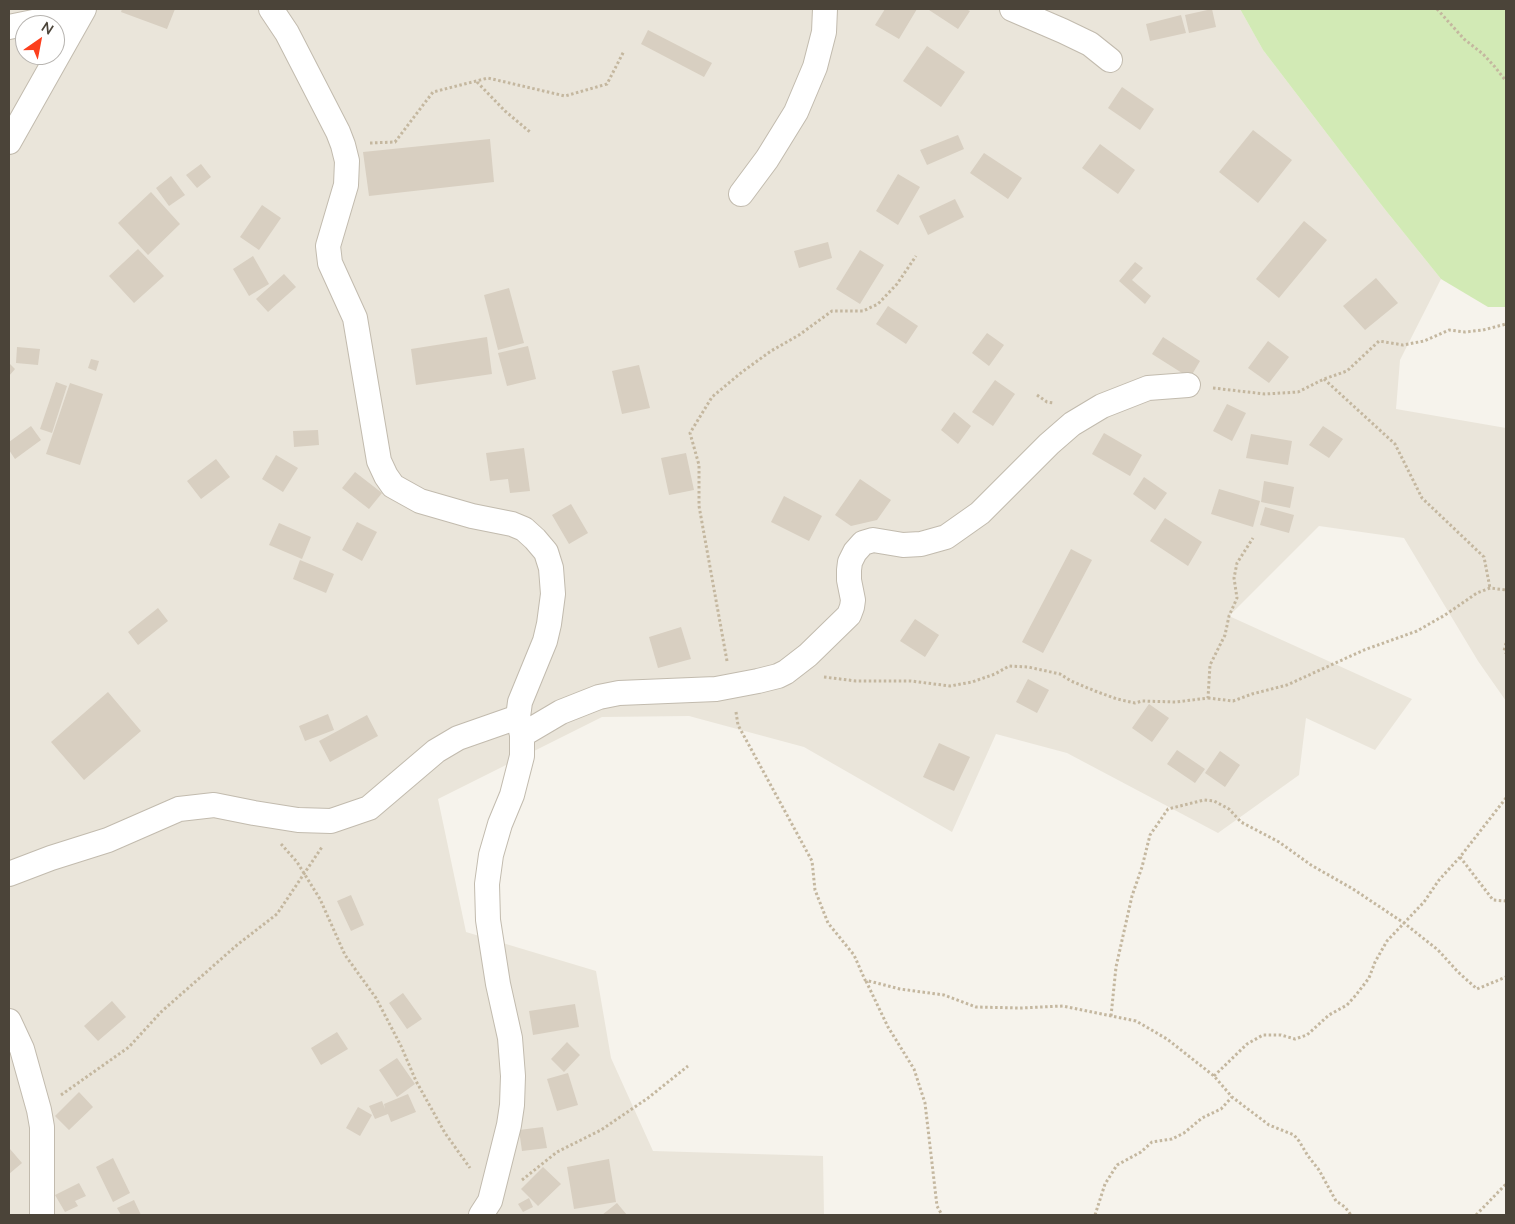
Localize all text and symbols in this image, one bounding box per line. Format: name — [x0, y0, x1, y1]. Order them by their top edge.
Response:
north arrow — [15, 15, 65, 65]
text: N — [39, 18, 57, 38]

